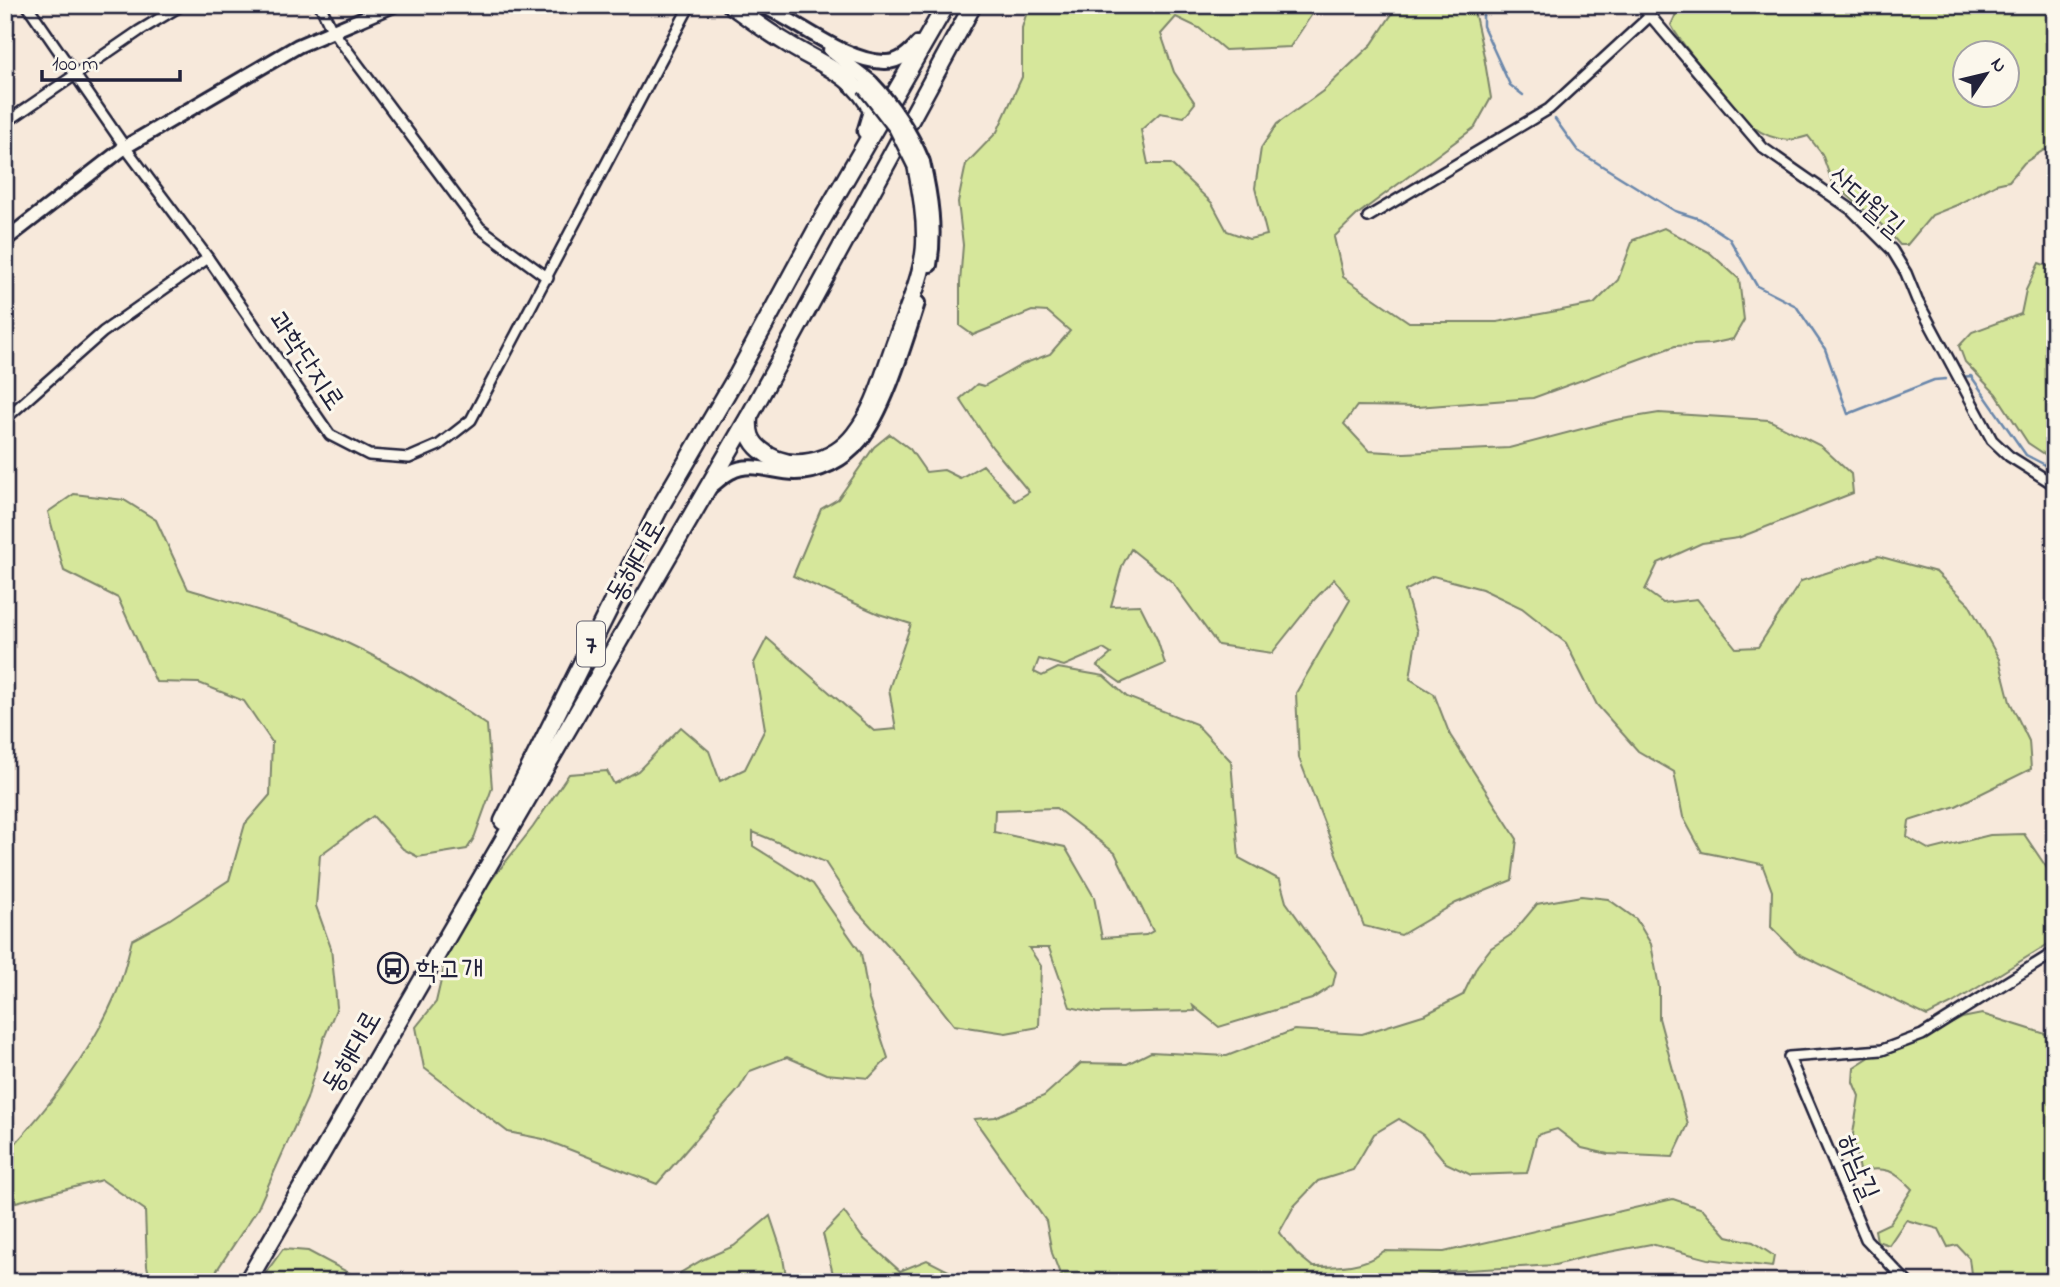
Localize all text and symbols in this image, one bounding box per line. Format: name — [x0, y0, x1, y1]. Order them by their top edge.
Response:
scale bar — [42, 38, 180, 82]
north arrow — [1952, 38, 2022, 108]
text: 100 m — [52, 50, 98, 80]
text: N — [1983, 53, 2013, 79]
street label: 산대월길 — [1817, 159, 1912, 249]
street label: 과학단지로 — [257, 304, 354, 420]
street label: 동해대로 — [597, 512, 677, 611]
road number: 7 — [577, 622, 605, 666]
bus stop icon: 학고개 — [376, 951, 410, 985]
place label: 학고개 — [416, 951, 484, 992]
street label: 동해대로 — [313, 1003, 393, 1102]
street label: 하남길 — [1824, 1129, 1888, 1207]

